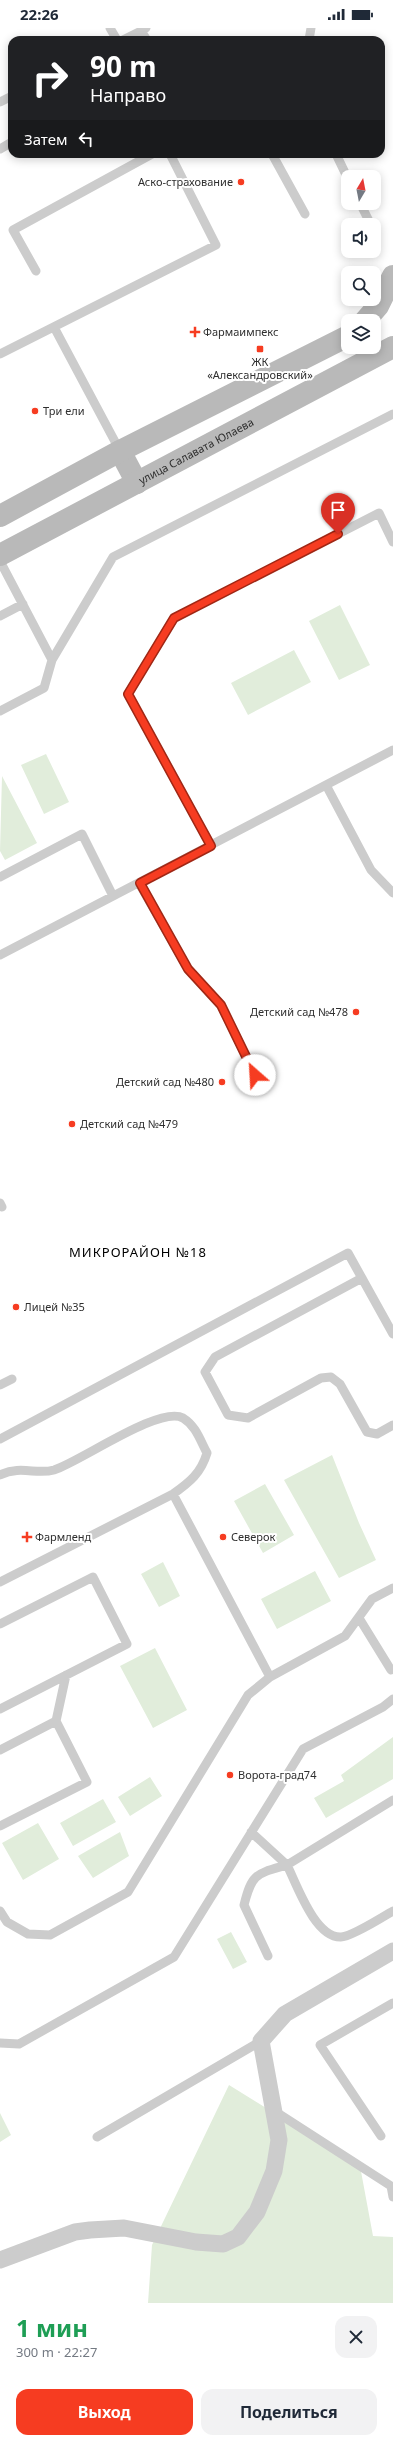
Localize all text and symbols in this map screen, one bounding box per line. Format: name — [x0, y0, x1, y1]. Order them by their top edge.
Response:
text: 22:26 — [20, 4, 59, 24]
text: 90 m — [90, 47, 157, 85]
icon: right — [24, 52, 76, 104]
text: Направо — [90, 83, 166, 107]
icon: left — [75, 128, 97, 150]
text: Затем — [24, 129, 67, 149]
north arrow — [341, 170, 381, 210]
map controls — [341, 170, 381, 354]
place label: Аско-страхование — [138, 174, 233, 189]
marker: Аско-страхование — [236, 177, 246, 187]
button: sound — [341, 218, 381, 258]
button: search — [341, 266, 381, 306]
button: layers — [341, 314, 381, 354]
place label: Фармаимпекс — [203, 324, 278, 339]
marker: Фармаимпекс — [190, 327, 200, 337]
marker: ЖК «Александровский» — [255, 344, 265, 354]
place label: ЖК «Александровский» — [207, 354, 313, 382]
place label: Три ели — [43, 403, 85, 418]
marker: Три ели — [30, 406, 40, 416]
street label: улица Салавата Юлаева — [136, 414, 256, 487]
pin — [321, 493, 355, 534]
icon: arrive — [327, 499, 349, 521]
place label: Детский сад №478 — [250, 1004, 348, 1019]
marker: Детский сад №478 — [351, 1007, 361, 1017]
position arrow — [234, 1054, 276, 1096]
place label: Детский сад №480 — [116, 1074, 214, 1089]
marker: Детский сад №480 — [217, 1077, 227, 1087]
place label: Детский сад №479 — [80, 1116, 178, 1131]
marker: Детский сад №479 — [67, 1119, 77, 1129]
district label: МИКРОРАЙОН №18 — [69, 1243, 207, 1261]
place label: Лицей №35 — [24, 1299, 85, 1314]
marker: Лицей №35 — [11, 1302, 21, 1312]
place label: Фармленд — [35, 1529, 92, 1544]
place label: Северок — [231, 1529, 276, 1544]
marker: Фармленд — [22, 1532, 32, 1542]
marker: Северок — [218, 1532, 228, 1542]
place label: Ворота-град74 — [238, 1767, 317, 1782]
marker: Ворота-град74 — [225, 1770, 235, 1780]
text: 1 мин — [16, 2311, 88, 2344]
button: close — [335, 2316, 377, 2358]
text: 300 m · 22:27 — [16, 2343, 97, 2361]
button: Выход — [16, 2389, 193, 2435]
button: Поделиться — [201, 2389, 377, 2435]

